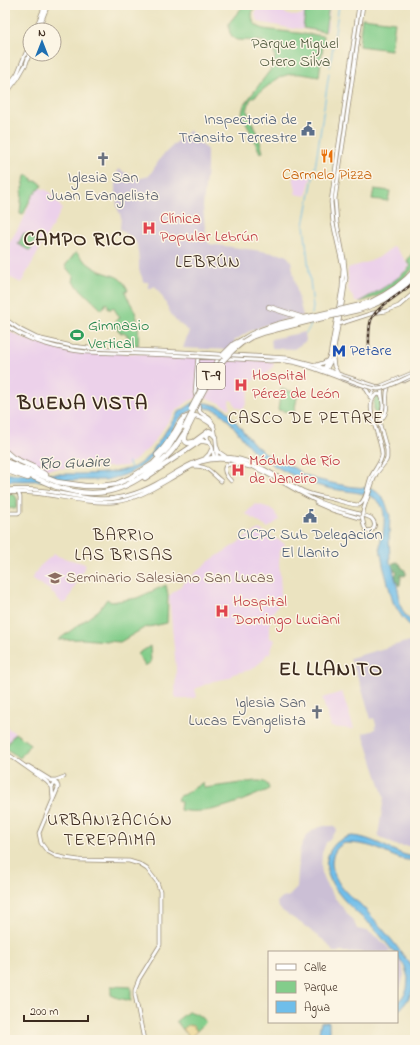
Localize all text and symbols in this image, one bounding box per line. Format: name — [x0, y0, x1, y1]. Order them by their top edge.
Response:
north arrow — [22, 22, 62, 62]
text: N — [38, 25, 46, 41]
park label: Parque Miguel Otero Silva — [251, 32, 339, 74]
place label: Inspectoria de Transito Terrestre — [179, 108, 298, 150]
public building icon: Inspectoria de Transito Terrestre — [300, 121, 316, 137]
restaurant icon: Carmelo Pizza — [319, 148, 335, 164]
church icon: Iglesia San Juan Evangelista — [95, 151, 111, 167]
place label: Carmelo Pizza — [282, 163, 372, 187]
place label: Iglesia San Juan Evangelista — [47, 166, 159, 208]
place label: Clínica Popular Lebrún — [160, 207, 258, 249]
hospital icon: Clínica Popular Lebrún — [141, 220, 157, 236]
district label: CAMPO RICO — [23, 226, 137, 255]
district label: LEBRÚN — [175, 250, 241, 275]
place label: Gimnasio Vertical — [87, 314, 149, 356]
sports icon: Gimnasio Vertical — [69, 327, 85, 343]
place label: Petare — [350, 339, 392, 363]
metro station icon: Petare — [331, 343, 347, 359]
road number: T-9 — [197, 363, 225, 389]
place label: Hospital Pérez de León — [252, 364, 340, 406]
hospital icon: Hospital Pérez de León — [233, 377, 249, 393]
district label: BUENA VISTA — [17, 390, 148, 419]
district label: CASCO DE PETARE — [228, 406, 384, 431]
water label: Río Guaire — [38, 449, 111, 477]
place label: Módulo de Río de Janeiro — [249, 449, 340, 491]
hospital icon: Módulo de Río de Janeiro — [230, 462, 246, 478]
public building icon: CICPC Sub Delegación El Llanito — [302, 508, 318, 524]
district label: BARRIO LAS BRISAS — [74, 523, 174, 568]
place label: CICPC Sub Delegación El Llanito — [237, 523, 383, 565]
place label: Seminario Salesiano San Lucas — [66, 566, 274, 590]
school or university icon: Seminario Salesiano San Lucas — [47, 570, 63, 586]
place label: Hospital Domingo Luciani — [232, 590, 340, 632]
hospital icon: Hospital Domingo Luciani — [214, 603, 230, 619]
district label: EL LLANITO — [279, 656, 383, 685]
place label: Iglesia San Lucas Evangelista — [189, 691, 306, 733]
church icon: Iglesia San Lucas Evangelista — [309, 704, 325, 720]
district label: URBANIZACIÓN TEREPAIMA — [47, 808, 173, 853]
legend — [268, 951, 398, 1023]
text: Calle — [304, 959, 327, 977]
text: Parque — [304, 979, 338, 997]
scale bar — [24, 997, 88, 1023]
text: Agua — [304, 999, 330, 1018]
text: 200 m — [30, 1003, 59, 1021]

